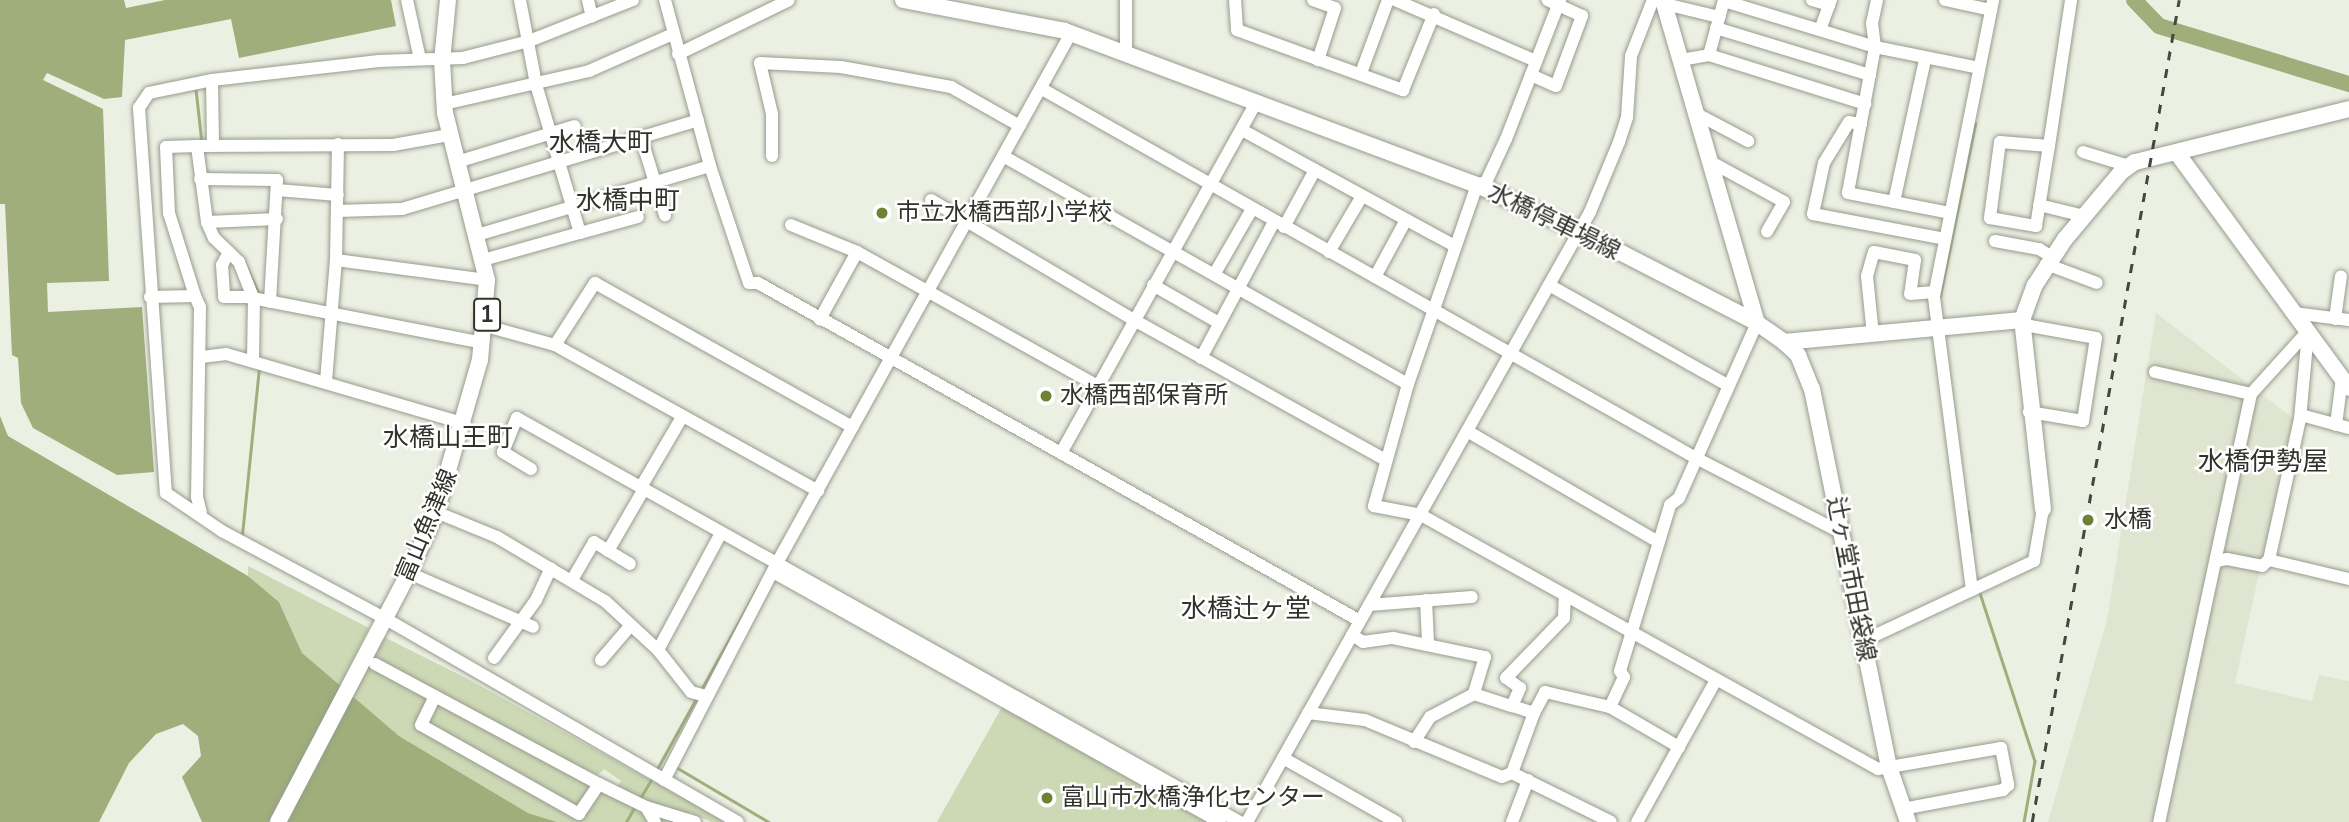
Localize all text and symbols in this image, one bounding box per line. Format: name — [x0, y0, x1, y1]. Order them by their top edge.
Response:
district label: 水橋大町 — [549, 127, 653, 159]
street label: 水橋停車場線 — [1483, 177, 1625, 267]
district label: 水橋中町 — [576, 185, 680, 217]
place label: 市立水橋西部小学校 — [896, 199, 1112, 227]
marker: 市立水橋西部小学校 — [874, 205, 890, 221]
road number: 1 — [473, 296, 501, 334]
place label: 水橋西部保育所 — [1060, 382, 1228, 410]
marker: 水橋西部保育所 — [1038, 388, 1054, 404]
district label: 水橋山王町 — [383, 422, 513, 454]
district label: 水橋伊勢屋 — [2198, 446, 2328, 478]
street label: 富山魚津線 — [390, 465, 464, 587]
street label: 辻ヶ堂市田袋線 — [1821, 494, 1881, 664]
place label: 水橋 — [2104, 506, 2152, 534]
marker: 水橋 — [2078, 510, 2098, 530]
district label: 水橋辻ヶ堂 — [1181, 593, 1311, 625]
place label: 富山市水橋浄化センター — [1061, 784, 1325, 812]
marker: 富山市水橋浄化センター — [1039, 790, 1055, 806]

